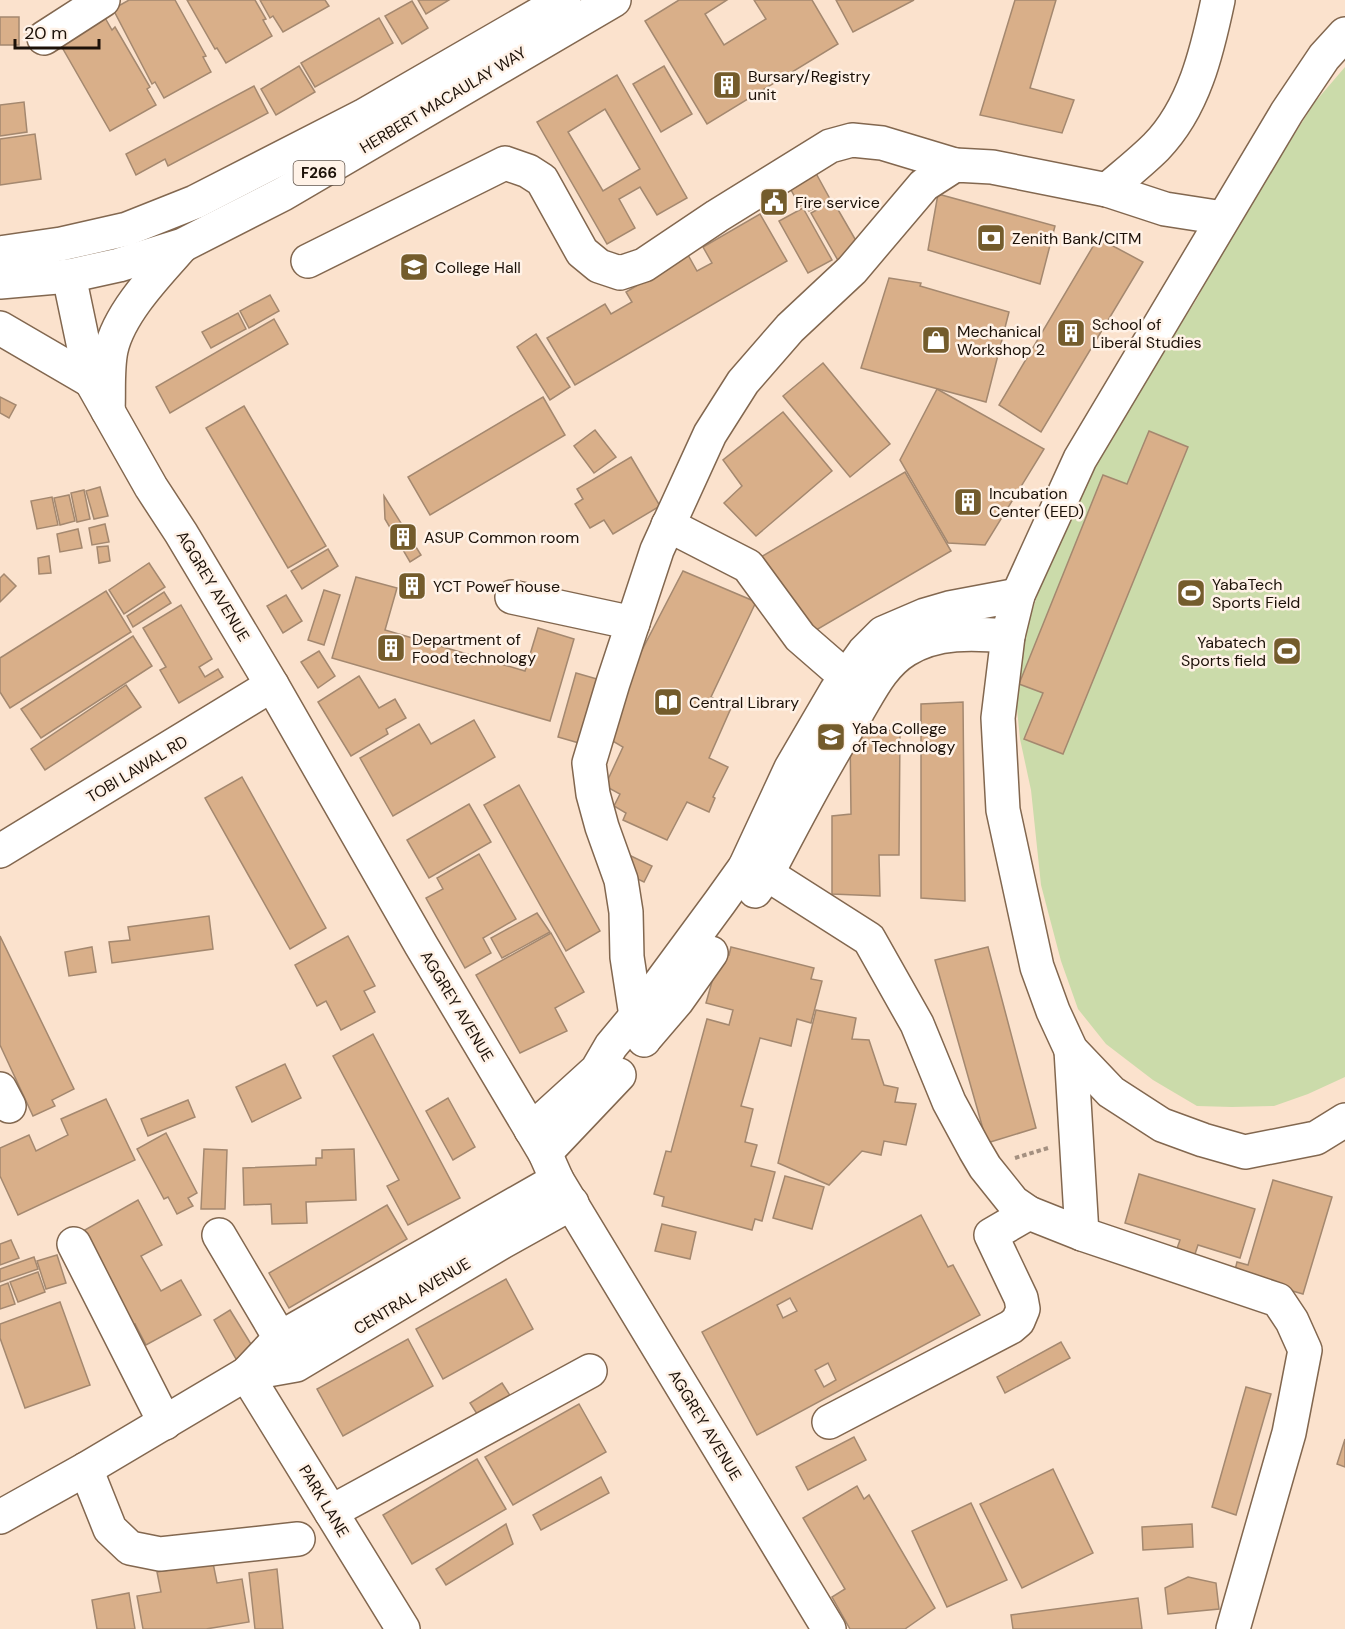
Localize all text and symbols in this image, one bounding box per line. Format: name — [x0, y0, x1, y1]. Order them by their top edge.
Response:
scale bar — [15, 12, 99, 50]
text: 20 m — [24, 21, 67, 45]
street label: HERBERT MACAULAY WAY — [356, 42, 530, 158]
place label: Bursary/Registry unit — [748, 66, 871, 105]
building icon: Bursary/Registry unit — [711, 69, 743, 101]
road number: F266 — [294, 161, 344, 185]
public building icon: Fire service — [758, 186, 790, 218]
place label: Fire service — [795, 192, 880, 213]
bank icon: Zenith Bank/CITM — [975, 222, 1007, 254]
place label: Zenith Bank/CITM — [1012, 228, 1142, 249]
school or university icon: College Hall — [398, 251, 430, 283]
place label: College Hall — [435, 257, 521, 278]
place label: School of Liberal Studies — [1092, 314, 1202, 353]
building icon: School of Liberal Studies — [1055, 317, 1087, 349]
place label: Mechanical Workshop 2 — [957, 321, 1045, 360]
shop icon: Mechanical Workshop 2 — [920, 324, 952, 356]
place label: Incubation Center (EED) — [989, 483, 1084, 522]
building icon: Incubation Center (EED) — [952, 486, 984, 518]
building icon: ASUP Common room — [387, 521, 419, 553]
street label: AGGREY AVENUE — [172, 527, 254, 645]
place label: ASUP Common room — [424, 527, 579, 548]
building icon: YCT Power house — [396, 570, 428, 602]
place label: YabaTech Sports Field — [1212, 574, 1300, 613]
place label: YCT Power house — [433, 576, 560, 597]
sports icon: YabaTech Sports Field — [1175, 577, 1207, 609]
place label: Department of Food technology — [412, 629, 536, 668]
building icon: Department of Food technology — [375, 632, 407, 664]
place label: Yabatech Sports field — [1181, 632, 1266, 671]
sports icon: Yabatech Sports field — [1271, 635, 1303, 667]
library icon: Central Library — [652, 686, 684, 718]
place label: Central Library — [689, 692, 799, 713]
place label: Yaba College of Technology — [852, 718, 955, 757]
school or university icon: Yaba College of Technology — [815, 721, 847, 753]
street label: TOBI LAWAL RD — [82, 730, 192, 808]
street label: AGGREY AVENUE — [416, 947, 498, 1065]
street label: CENTRAL AVENUE — [350, 1253, 474, 1339]
street label: AGGREY AVENUE — [664, 1366, 746, 1484]
street label: PARK LANE — [294, 1461, 354, 1541]

